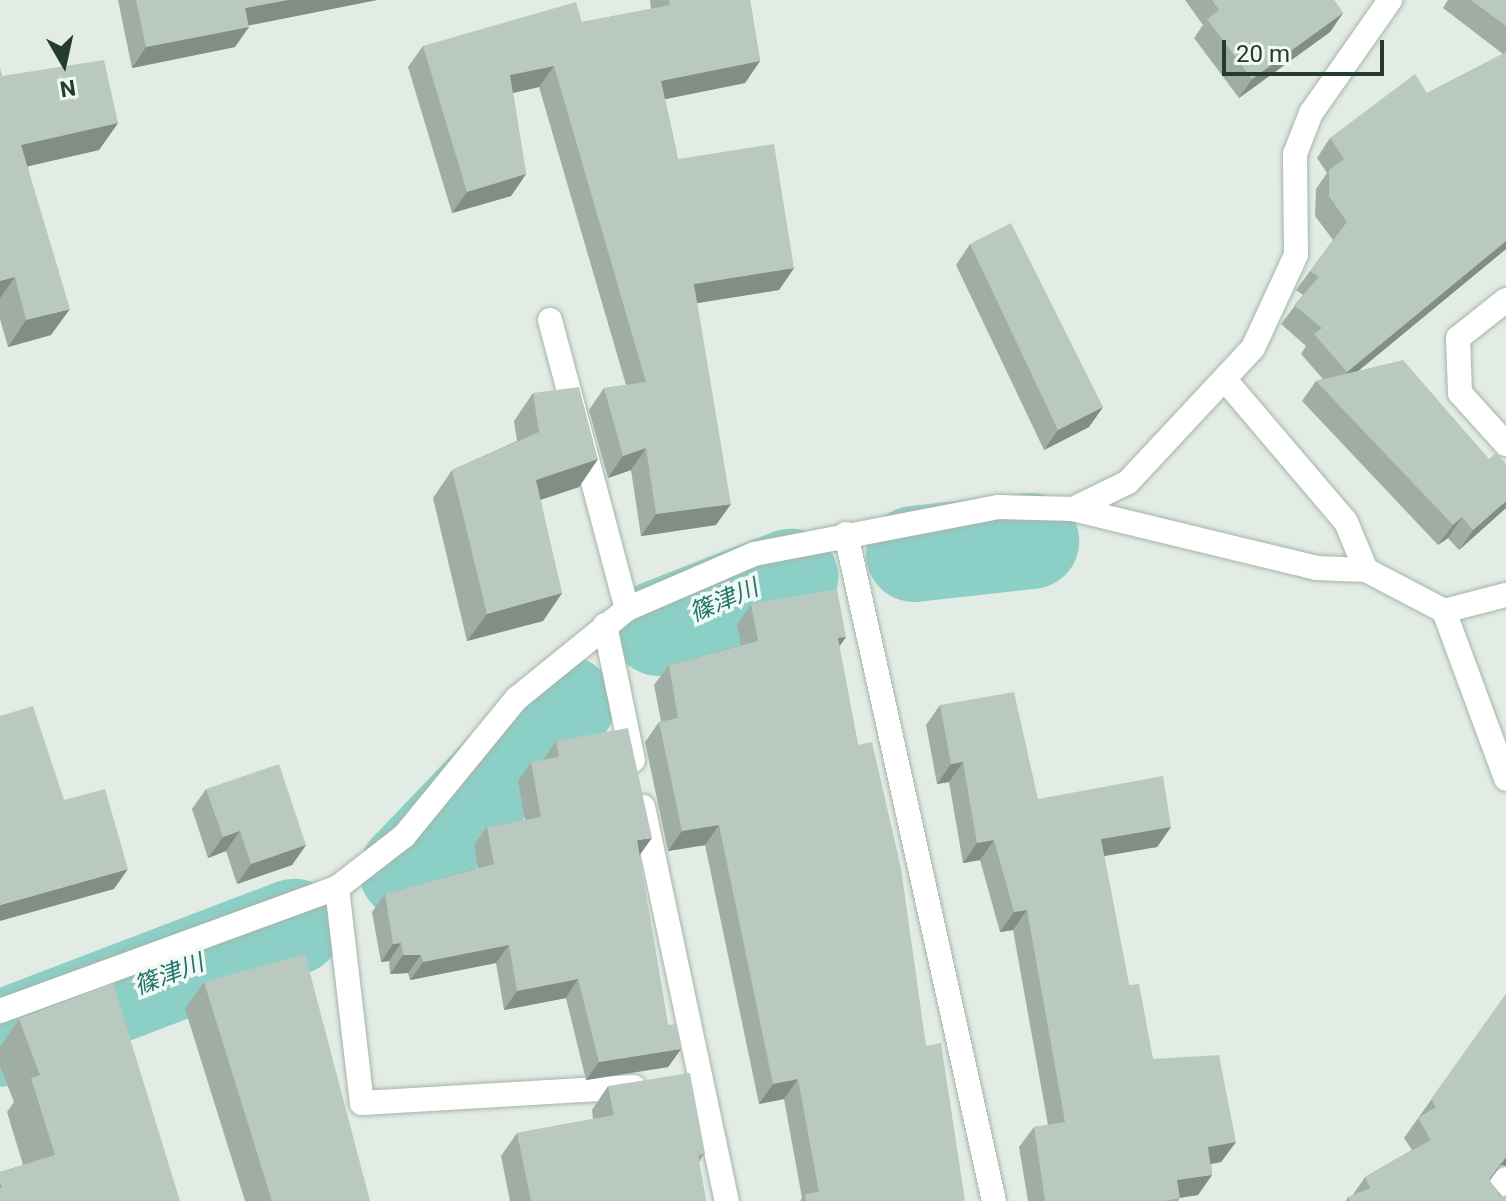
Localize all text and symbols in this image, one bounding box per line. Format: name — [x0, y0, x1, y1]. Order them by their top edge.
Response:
north arrow — [24, 24, 104, 104]
scale bar — [1226, 24, 1388, 74]
text: 20 m — [1236, 40, 1290, 68]
text: N — [58, 75, 77, 102]
water label: 篠津川 — [685, 574, 763, 628]
water label: 篠津川 — [130, 949, 208, 1001]

